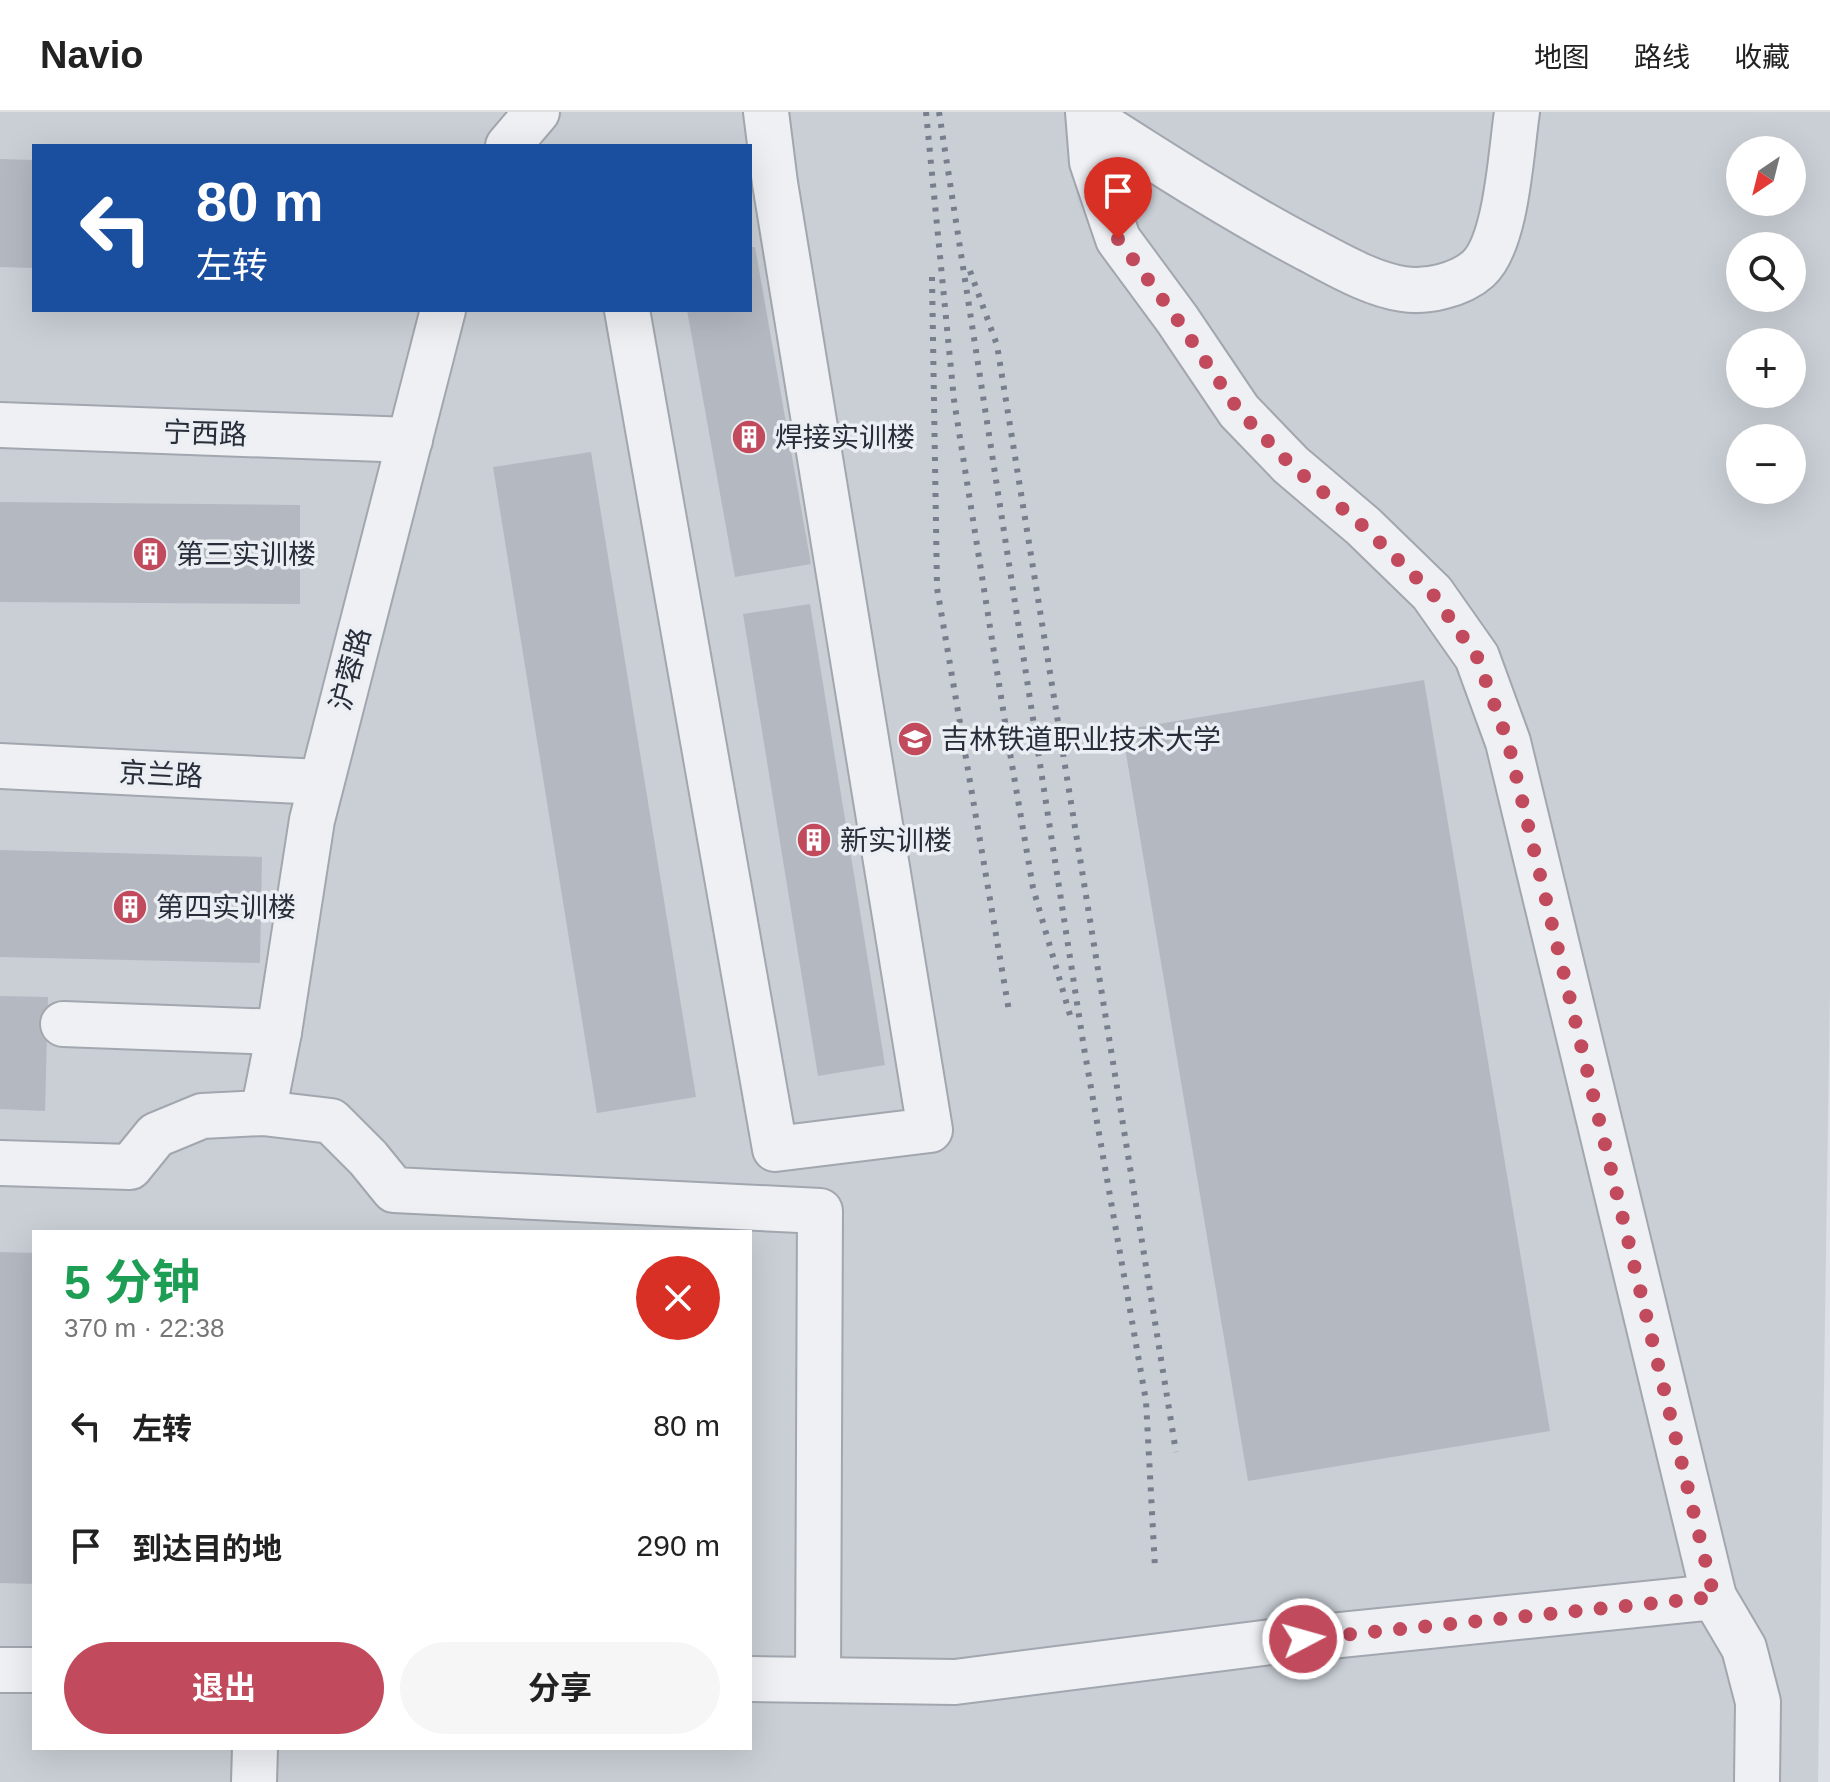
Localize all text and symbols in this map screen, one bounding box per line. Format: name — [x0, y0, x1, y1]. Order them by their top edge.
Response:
text: Navio — [40, 34, 143, 76]
text: 地图 — [1534, 42, 1590, 73]
text: 路线 — [1634, 42, 1690, 73]
text: 收藏 — [1734, 42, 1790, 73]
north arrow — [1726, 136, 1806, 216]
map controls — [1726, 136, 1806, 504]
pin — [1084, 157, 1152, 239]
icon: arrive — [1096, 169, 1140, 213]
text: 80 m — [196, 170, 324, 233]
icon: left — [64, 176, 168, 280]
button: search — [1726, 232, 1806, 312]
text: 左转 — [196, 245, 268, 286]
button: + — [1726, 328, 1806, 408]
street label: 宁西路 — [162, 417, 248, 450]
building icon: 焊接实训楼 — [730, 418, 768, 456]
place label: 焊接实训楼 — [775, 422, 915, 453]
button: − — [1726, 424, 1806, 504]
building icon: 第三实训楼 — [131, 535, 169, 573]
place label: 第三实训楼 — [176, 539, 316, 570]
street label: 沪蓉路 — [325, 625, 376, 714]
school or university icon: 吉林铁道职业技术大学 — [896, 720, 934, 758]
place label: 吉林铁道职业技术大学 — [941, 724, 1221, 755]
street label: 京兰路 — [118, 757, 204, 792]
building icon: 新实训楼 — [795, 821, 833, 859]
place label: 新实训楼 — [840, 825, 952, 856]
building icon: 第四实训楼 — [111, 888, 149, 926]
place label: 第四实训楼 — [156, 892, 296, 923]
text: 5 分钟 — [64, 1256, 200, 1309]
button: close — [636, 1256, 720, 1340]
text: 370 m · 22:38 — [64, 1313, 224, 1343]
icon: left — [64, 1404, 108, 1448]
text: 80 m — [653, 1409, 720, 1442]
text: 左转 — [132, 1412, 192, 1445]
icon: arrive — [64, 1524, 108, 1568]
text: 290 m — [637, 1529, 720, 1562]
text: 到达目的地 — [132, 1532, 282, 1565]
position arrow — [1261, 1597, 1345, 1681]
button: 退出 — [64, 1642, 384, 1734]
button: 分享 — [400, 1642, 720, 1734]

